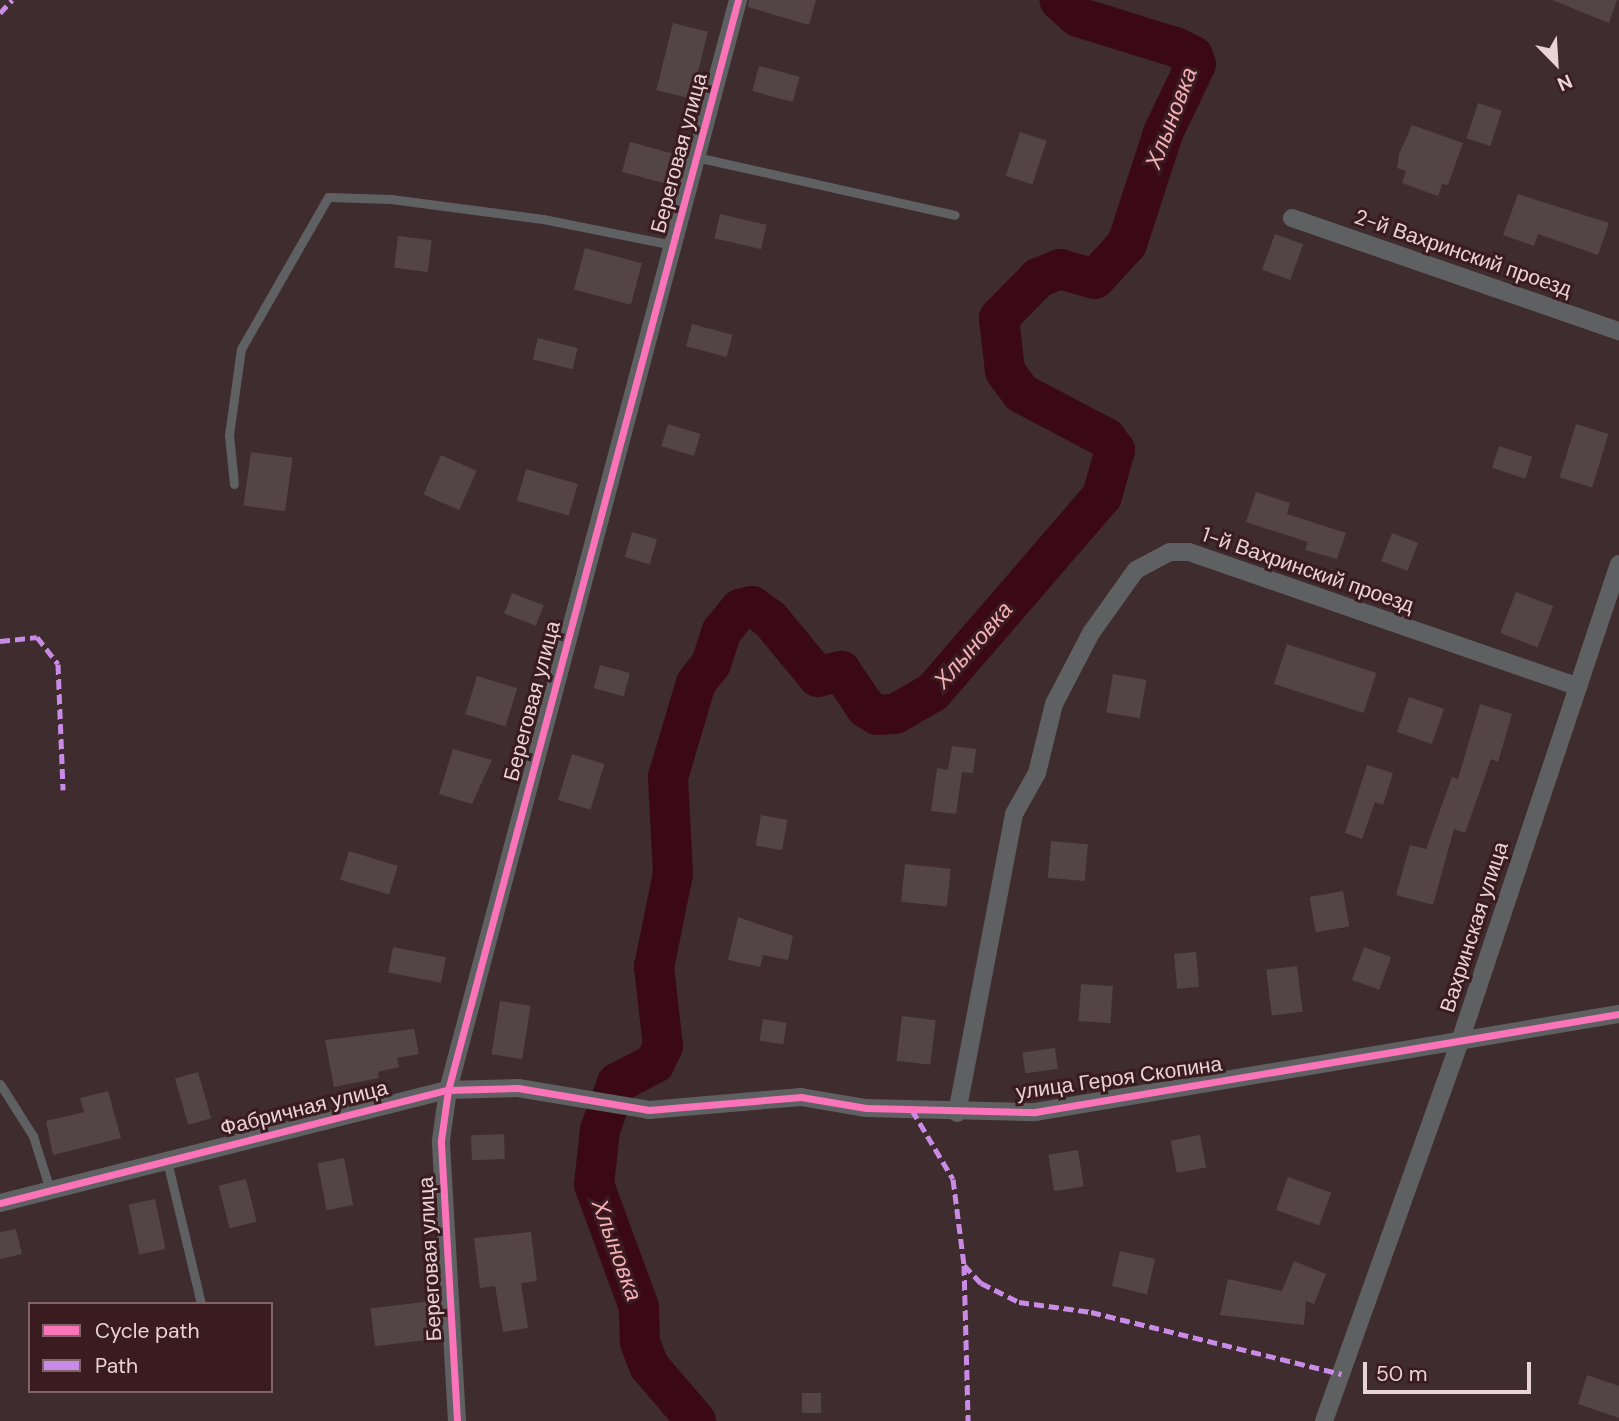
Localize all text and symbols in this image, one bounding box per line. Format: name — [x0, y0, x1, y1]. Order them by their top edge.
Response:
north arrow — [1521, 28, 1591, 98]
water label: Хлыновка — [1139, 63, 1203, 173]
text: N — [1553, 68, 1576, 97]
street label: Береговая улица — [645, 70, 713, 236]
street label: 2-й Вахринский проезд — [1351, 204, 1575, 302]
street label: 1-й Вахринский проезд — [1199, 522, 1417, 618]
water label: Хлыновка — [928, 596, 1018, 694]
street label: Береговая улица — [498, 618, 566, 784]
street label: Вахринская улица — [1435, 839, 1513, 1015]
street label: улица Героя Скопина — [1014, 1051, 1224, 1105]
street label: Фабричная улица — [218, 1075, 390, 1141]
street label: Береговая улица — [413, 1176, 447, 1342]
water label: Хлыновка — [586, 1195, 648, 1305]
legend — [28, 1302, 273, 1393]
text: Cycle path — [95, 1317, 200, 1345]
scale bar — [1367, 1348, 1535, 1392]
text: Path — [95, 1352, 138, 1380]
text: 50 m — [1376, 1360, 1427, 1388]

